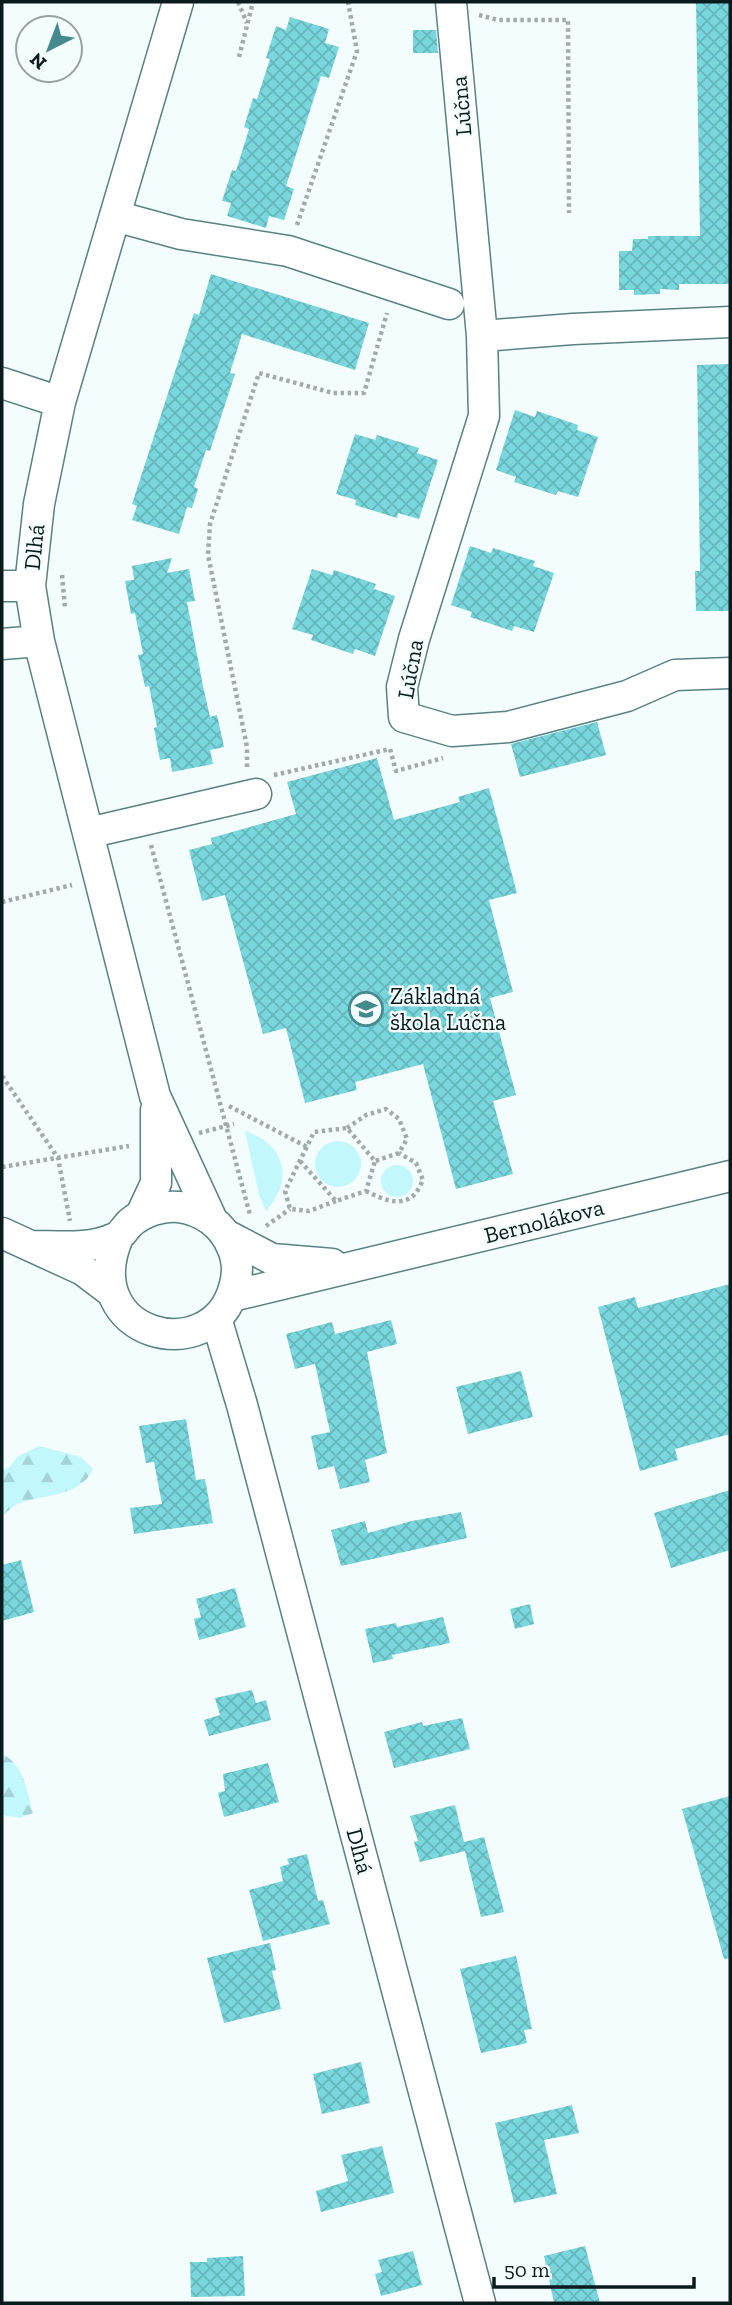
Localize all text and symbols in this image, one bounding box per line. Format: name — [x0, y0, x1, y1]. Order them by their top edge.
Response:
north arrow — [14, 14, 84, 84]
text: N — [25, 48, 51, 75]
street label: Lúčna — [444, 75, 478, 137]
street label: Dlhá — [18, 523, 50, 571]
street label: Lúčna — [391, 637, 429, 701]
place label: Základná škola Lúčna — [390, 982, 506, 1036]
school or university icon: Základná škola Lúčna — [347, 990, 385, 1028]
street label: Bernolákova — [481, 1193, 607, 1249]
street label: Dlhá — [341, 1825, 379, 1877]
scale bar — [494, 2246, 694, 2290]
text: 50 m — [504, 2257, 550, 2282]

